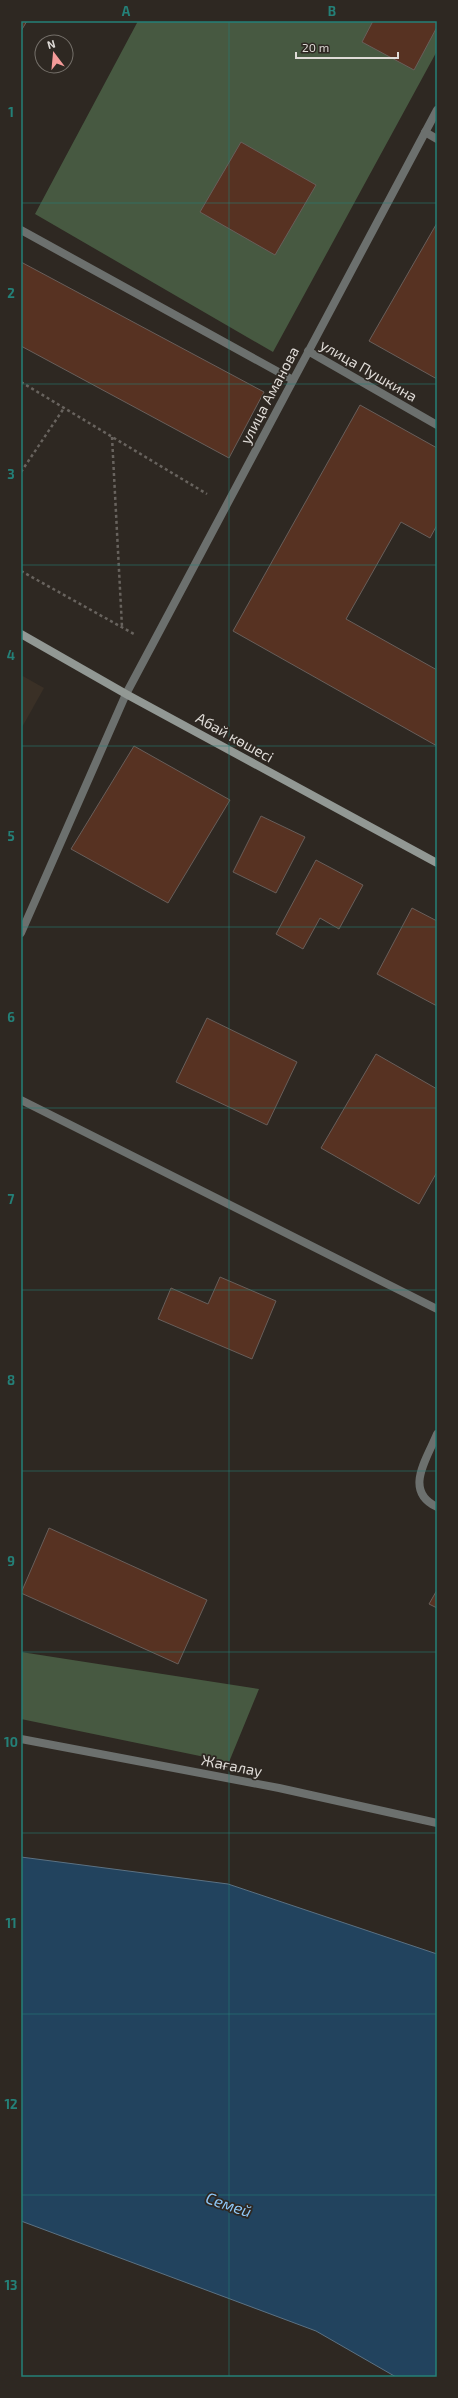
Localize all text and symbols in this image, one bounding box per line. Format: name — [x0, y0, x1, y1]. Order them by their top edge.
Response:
text: A — [122, 3, 131, 19]
text: B — [328, 3, 336, 19]
north arrow — [34, 34, 74, 74]
scale bar — [296, 34, 398, 60]
text: N — [45, 37, 57, 51]
text: 20 m — [302, 40, 329, 54]
text: 1 — [8, 104, 14, 120]
text: 2 — [7, 285, 15, 301]
street label: улица Пушкина — [317, 335, 421, 406]
street label: улица Аманова — [236, 343, 303, 447]
text: 3 — [7, 466, 15, 482]
text: 4 — [7, 647, 15, 663]
street label: Абай көшесі — [193, 708, 277, 766]
text: 5 — [7, 828, 15, 844]
text: 6 — [7, 1009, 15, 1025]
text: 7 — [8, 1191, 15, 1207]
text: 8 — [7, 1372, 15, 1388]
text: 9 — [7, 1553, 15, 1569]
text: 10 — [4, 1734, 18, 1750]
street label: Жағалау — [200, 1750, 264, 1781]
text: 11 — [5, 1915, 17, 1931]
text: 12 — [4, 2096, 18, 2112]
water label: Семей — [204, 2187, 254, 2221]
text: 13 — [5, 2277, 18, 2293]

